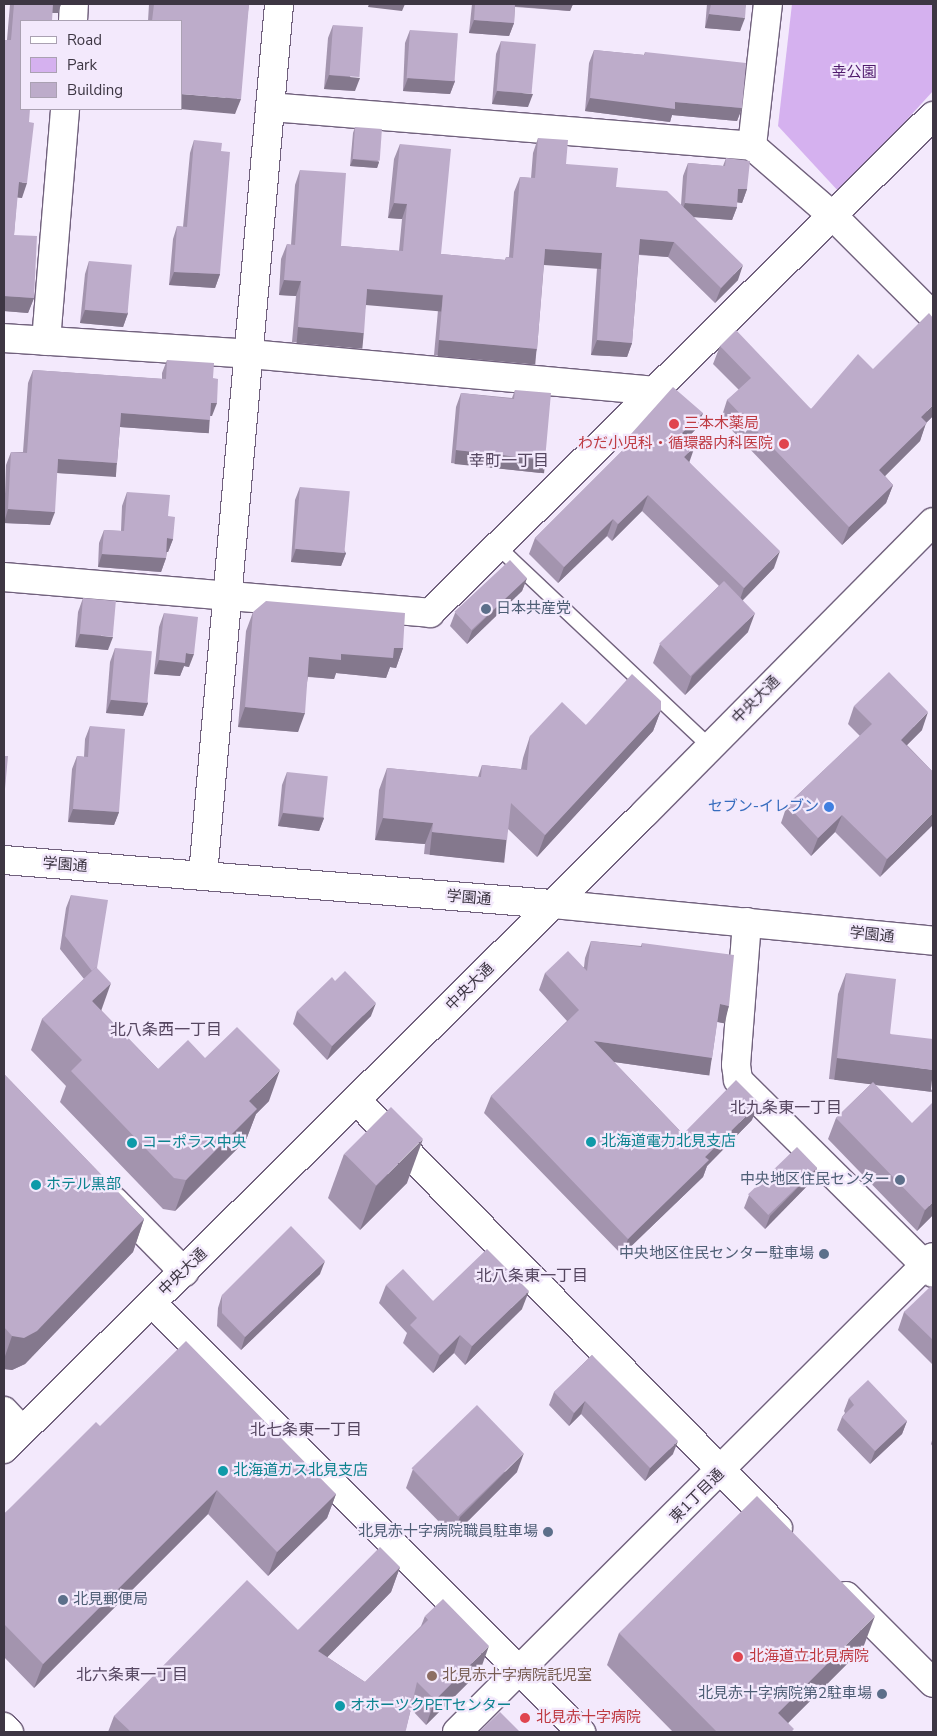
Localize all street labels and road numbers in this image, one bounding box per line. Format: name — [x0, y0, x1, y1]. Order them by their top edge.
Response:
street label: 中央大通 — [728, 672, 784, 728]
street label: 学園通 — [42, 854, 88, 876]
street label: 学園通 — [446, 887, 492, 909]
street label: 学園通 — [849, 924, 895, 946]
street label: 中央大通 — [442, 959, 498, 1015]
street label: 中央大通 — [155, 1245, 211, 1299]
street label: 東1丁目通 — [666, 1465, 728, 1527]

